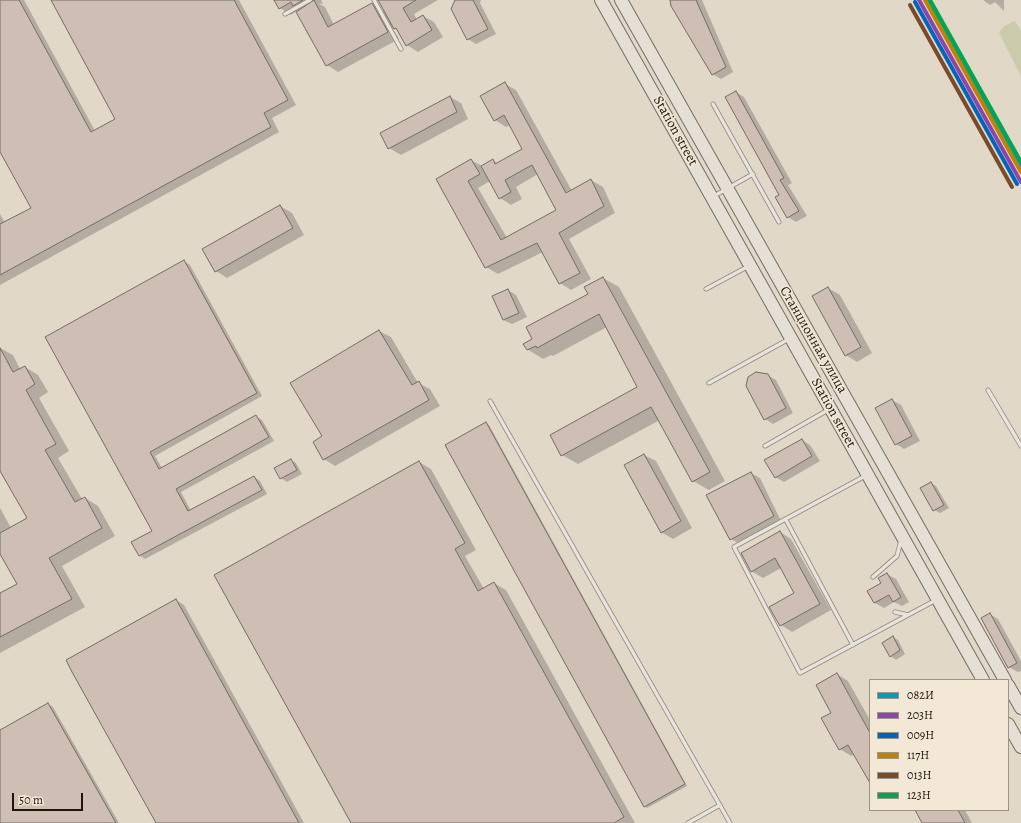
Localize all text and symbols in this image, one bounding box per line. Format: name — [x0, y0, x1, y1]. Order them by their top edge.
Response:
street label: Station street — [649, 93, 701, 169]
street label: Станционная улица — [776, 284, 850, 396]
street label: Station street — [807, 375, 859, 451]
legend — [869, 679, 1009, 811]
text: 082И — [907, 687, 934, 703]
text: 203Н — [907, 707, 933, 723]
text: 009Н — [907, 727, 934, 743]
text: 117Н — [907, 747, 929, 763]
text: 013Н — [907, 767, 932, 783]
scale bar — [14, 785, 85, 811]
text: 123Н — [907, 787, 931, 803]
text: 50 m — [19, 792, 43, 808]

